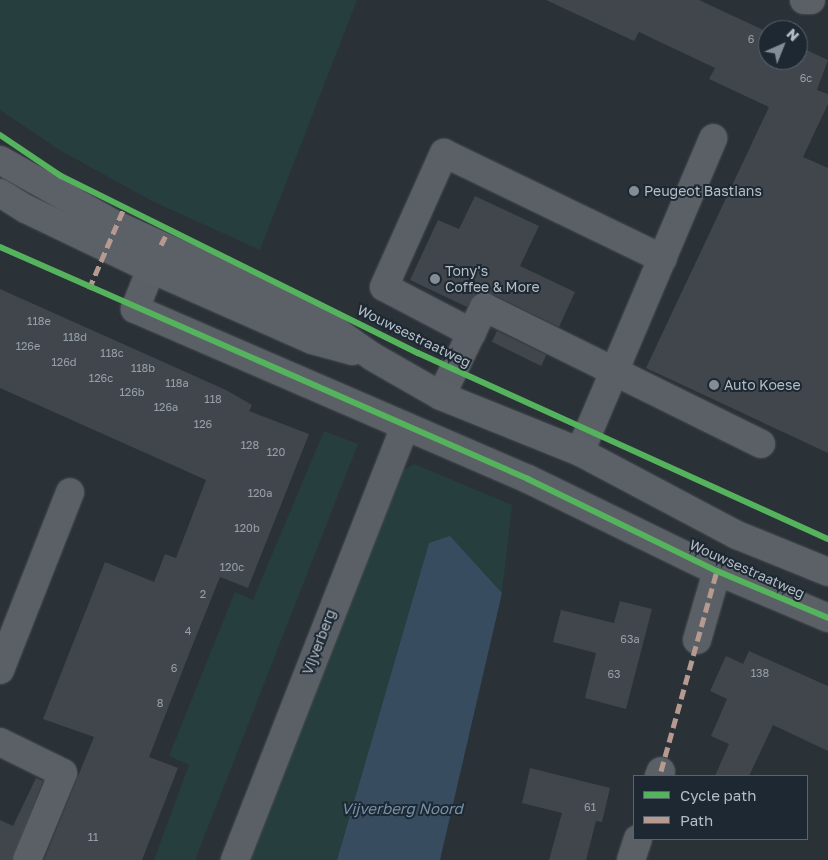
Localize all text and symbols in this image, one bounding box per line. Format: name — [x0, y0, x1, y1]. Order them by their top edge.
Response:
north arrow — [758, 20, 808, 70]
text: N — [783, 25, 803, 44]
house number: 6 — [748, 32, 754, 46]
house number: 6c — [800, 71, 812, 85]
place label: Peugeot Bastians — [644, 183, 762, 199]
marker: Peugeot Bastians — [628, 185, 640, 197]
place label: Tony's Coffee & More — [445, 263, 539, 296]
marker: Tony's Coffee & More — [429, 273, 441, 285]
street label: Wouwsestraatweg — [354, 301, 474, 371]
house number: 118e — [27, 314, 51, 328]
house number: 118d — [63, 330, 87, 344]
house number: 126e — [16, 339, 40, 353]
house number: 118c — [100, 346, 124, 360]
house number: 126d — [51, 355, 77, 369]
house number: 118b — [131, 361, 155, 375]
house number: 126c — [89, 371, 113, 385]
house number: 118a — [165, 376, 189, 390]
place label: Auto Koese — [724, 377, 801, 393]
marker: Auto Koese — [708, 379, 720, 391]
house number: 126b — [119, 385, 145, 399]
house number: 118 — [204, 392, 222, 406]
house number: 126a — [154, 400, 178, 414]
house number: 126 — [194, 417, 212, 431]
house number: 128 — [241, 438, 259, 452]
house number: 120 — [267, 445, 285, 459]
house number: 120a — [248, 486, 272, 500]
house number: 120b — [234, 521, 260, 535]
street label: Wouwsestraatweg — [687, 536, 807, 602]
house number: 120c — [220, 560, 244, 574]
house number: 2 — [200, 587, 206, 601]
street label: Vijverberg — [299, 607, 339, 677]
house number: 4 — [185, 624, 191, 638]
house number: 63a — [620, 632, 640, 646]
house number: 6 — [171, 661, 177, 675]
house number: 138 — [751, 666, 769, 680]
house number: 63 — [607, 667, 621, 681]
house number: 8 — [157, 696, 163, 710]
legend — [633, 775, 808, 840]
text: Cycle path — [680, 786, 756, 804]
water label: Vijverberg Noord — [341, 800, 463, 818]
house number: 61 — [584, 800, 596, 814]
text: Path — [680, 811, 713, 829]
house number: 11 — [88, 830, 98, 844]

